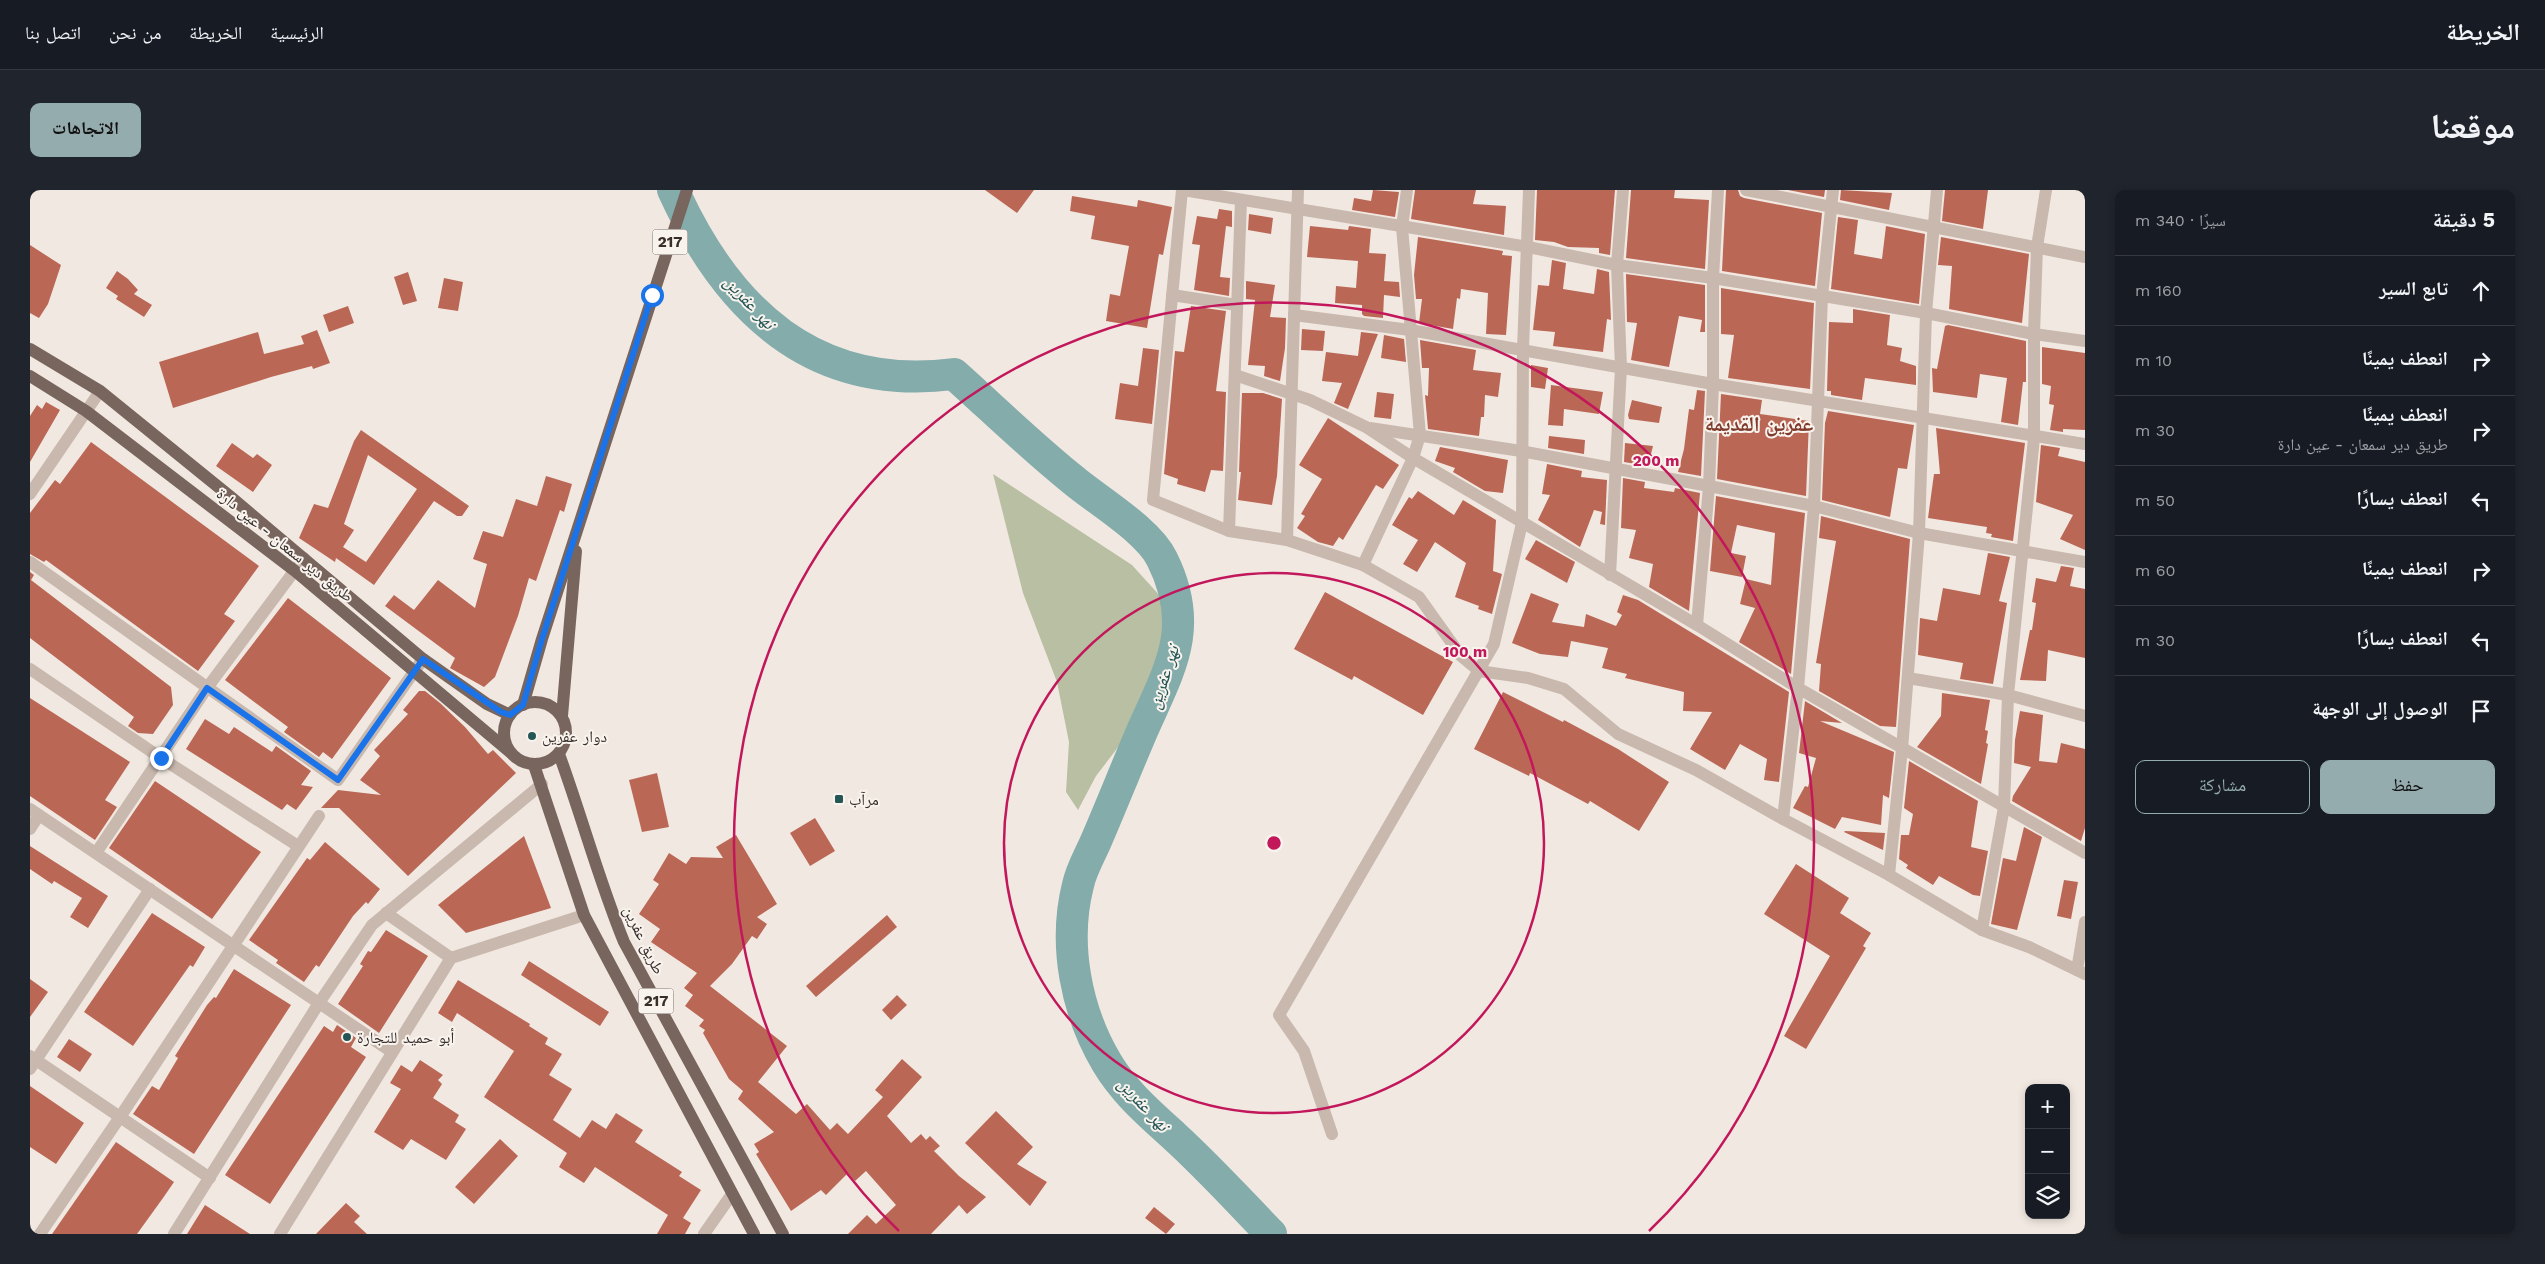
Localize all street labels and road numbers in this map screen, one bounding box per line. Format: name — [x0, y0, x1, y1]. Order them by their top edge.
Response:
road number: 217 — [652, 230, 688, 254]
street label: طريق دير سمعان - عين دارة — [212, 484, 357, 607]
street label: طريق عفرين — [618, 903, 669, 978]
road number: 217 — [638, 988, 674, 1014]

